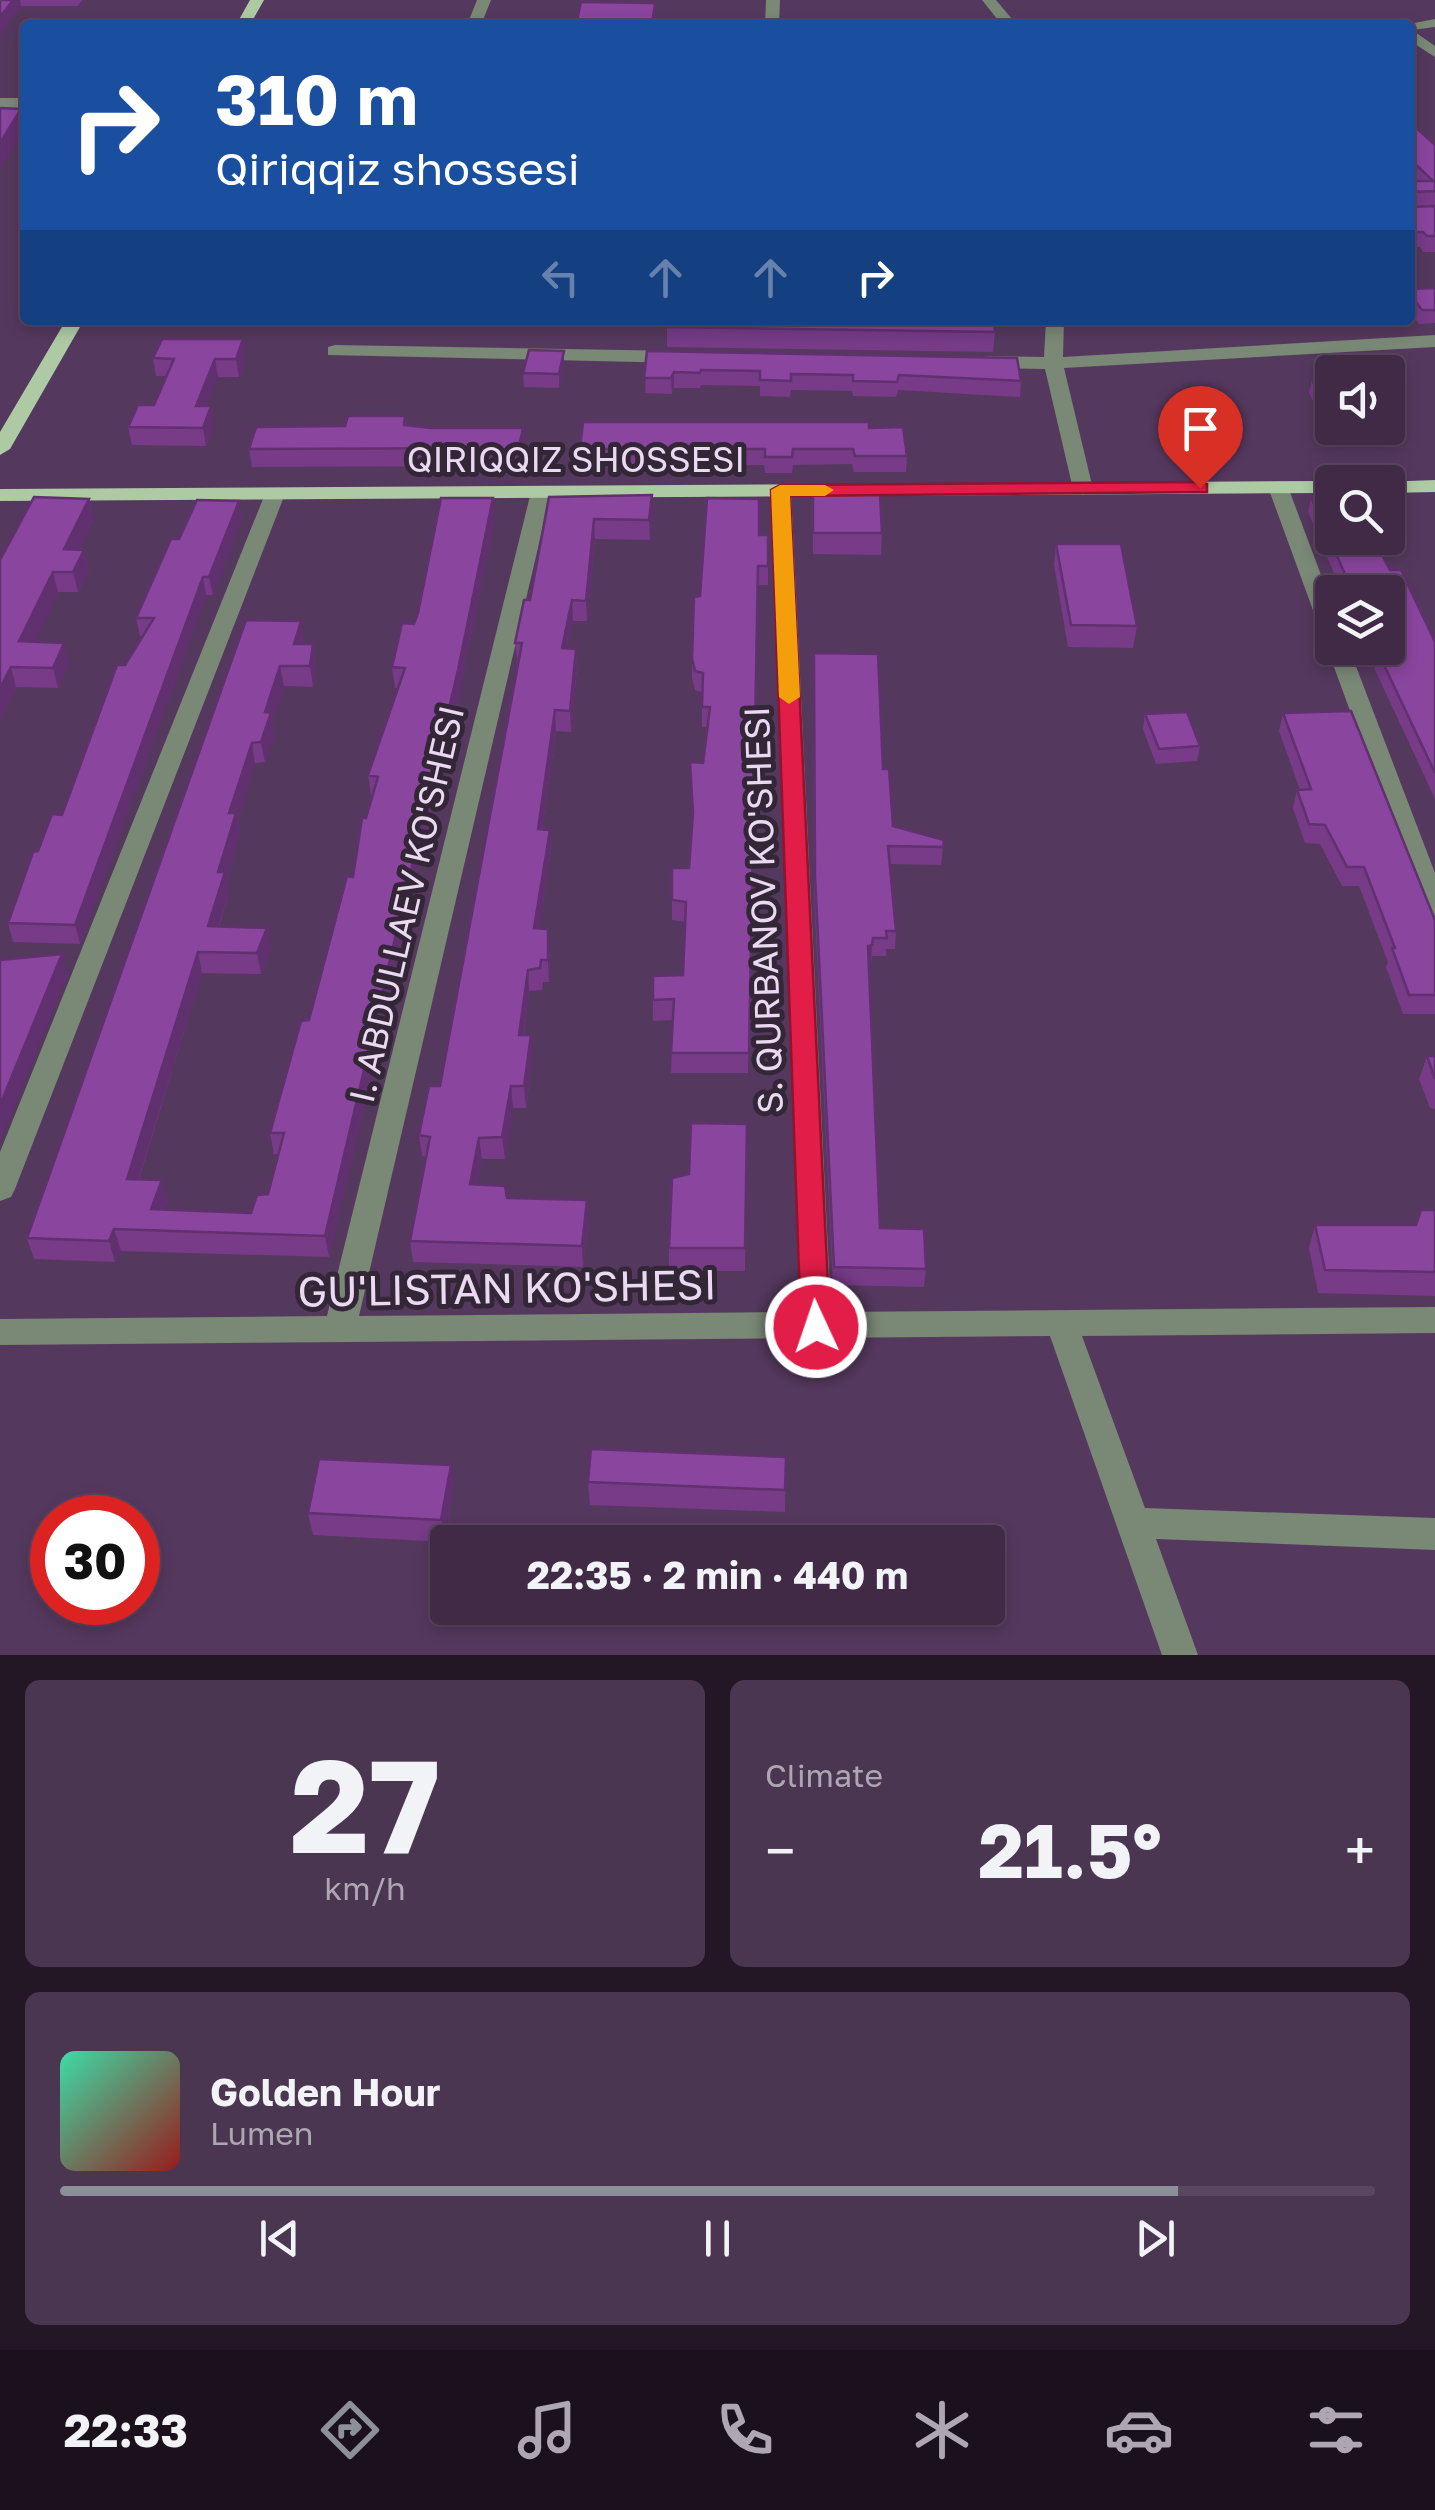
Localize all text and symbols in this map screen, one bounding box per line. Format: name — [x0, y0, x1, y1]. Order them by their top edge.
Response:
text: 310 m — [215, 56, 418, 140]
icon: right — [50, 60, 180, 190]
text: Qiriqqiz shossesi — [215, 141, 580, 195]
icon: left — [533, 250, 588, 305]
icon: ahead — [638, 250, 693, 305]
icon: ahead — [743, 250, 798, 305]
icon: right — [848, 250, 903, 305]
map controls — [1315, 355, 1405, 665]
button: sound — [1315, 355, 1405, 445]
pin — [1158, 386, 1243, 489]
icon: arrive — [1173, 401, 1228, 456]
street label: QIRIQQIZ SHOSSESI — [407, 438, 745, 480]
button: search — [1315, 465, 1405, 555]
button: layers — [1315, 575, 1405, 665]
street label: I. ABDULLAEV KO'SHESI — [340, 701, 472, 1107]
street label: S. QURBANOV KO'SHESI — [735, 706, 791, 1114]
street label: GU'LISTAN KO'SHESI — [297, 1258, 717, 1316]
position arrow — [764, 1275, 868, 1379]
speed limit sign: 30 — [30, 1495, 160, 1625]
text: 22:35 · 2 min · 440 m — [527, 1552, 908, 1597]
text: 27 — [290, 1726, 440, 1882]
text: Climate — [765, 1756, 883, 1794]
text: 21.5° — [978, 1804, 1162, 1895]
text: − — [765, 1817, 795, 1883]
text: + — [1345, 1817, 1375, 1883]
text: km/h — [324, 1869, 406, 1907]
text: Golden Hour — [210, 2069, 441, 2114]
text: Lumen — [210, 2114, 314, 2152]
icon: previous — [252, 2211, 307, 2266]
icon: pause — [690, 2211, 745, 2266]
icon: next — [1128, 2211, 1183, 2266]
icon: directions — [315, 2395, 385, 2465]
icon: music — [512, 2395, 582, 2465]
icon: phone — [710, 2395, 780, 2465]
icon: climate — [907, 2395, 977, 2465]
icon: car — [1104, 2395, 1174, 2465]
icon: filters — [1301, 2395, 1371, 2465]
text: 22:33 — [64, 2403, 188, 2457]

